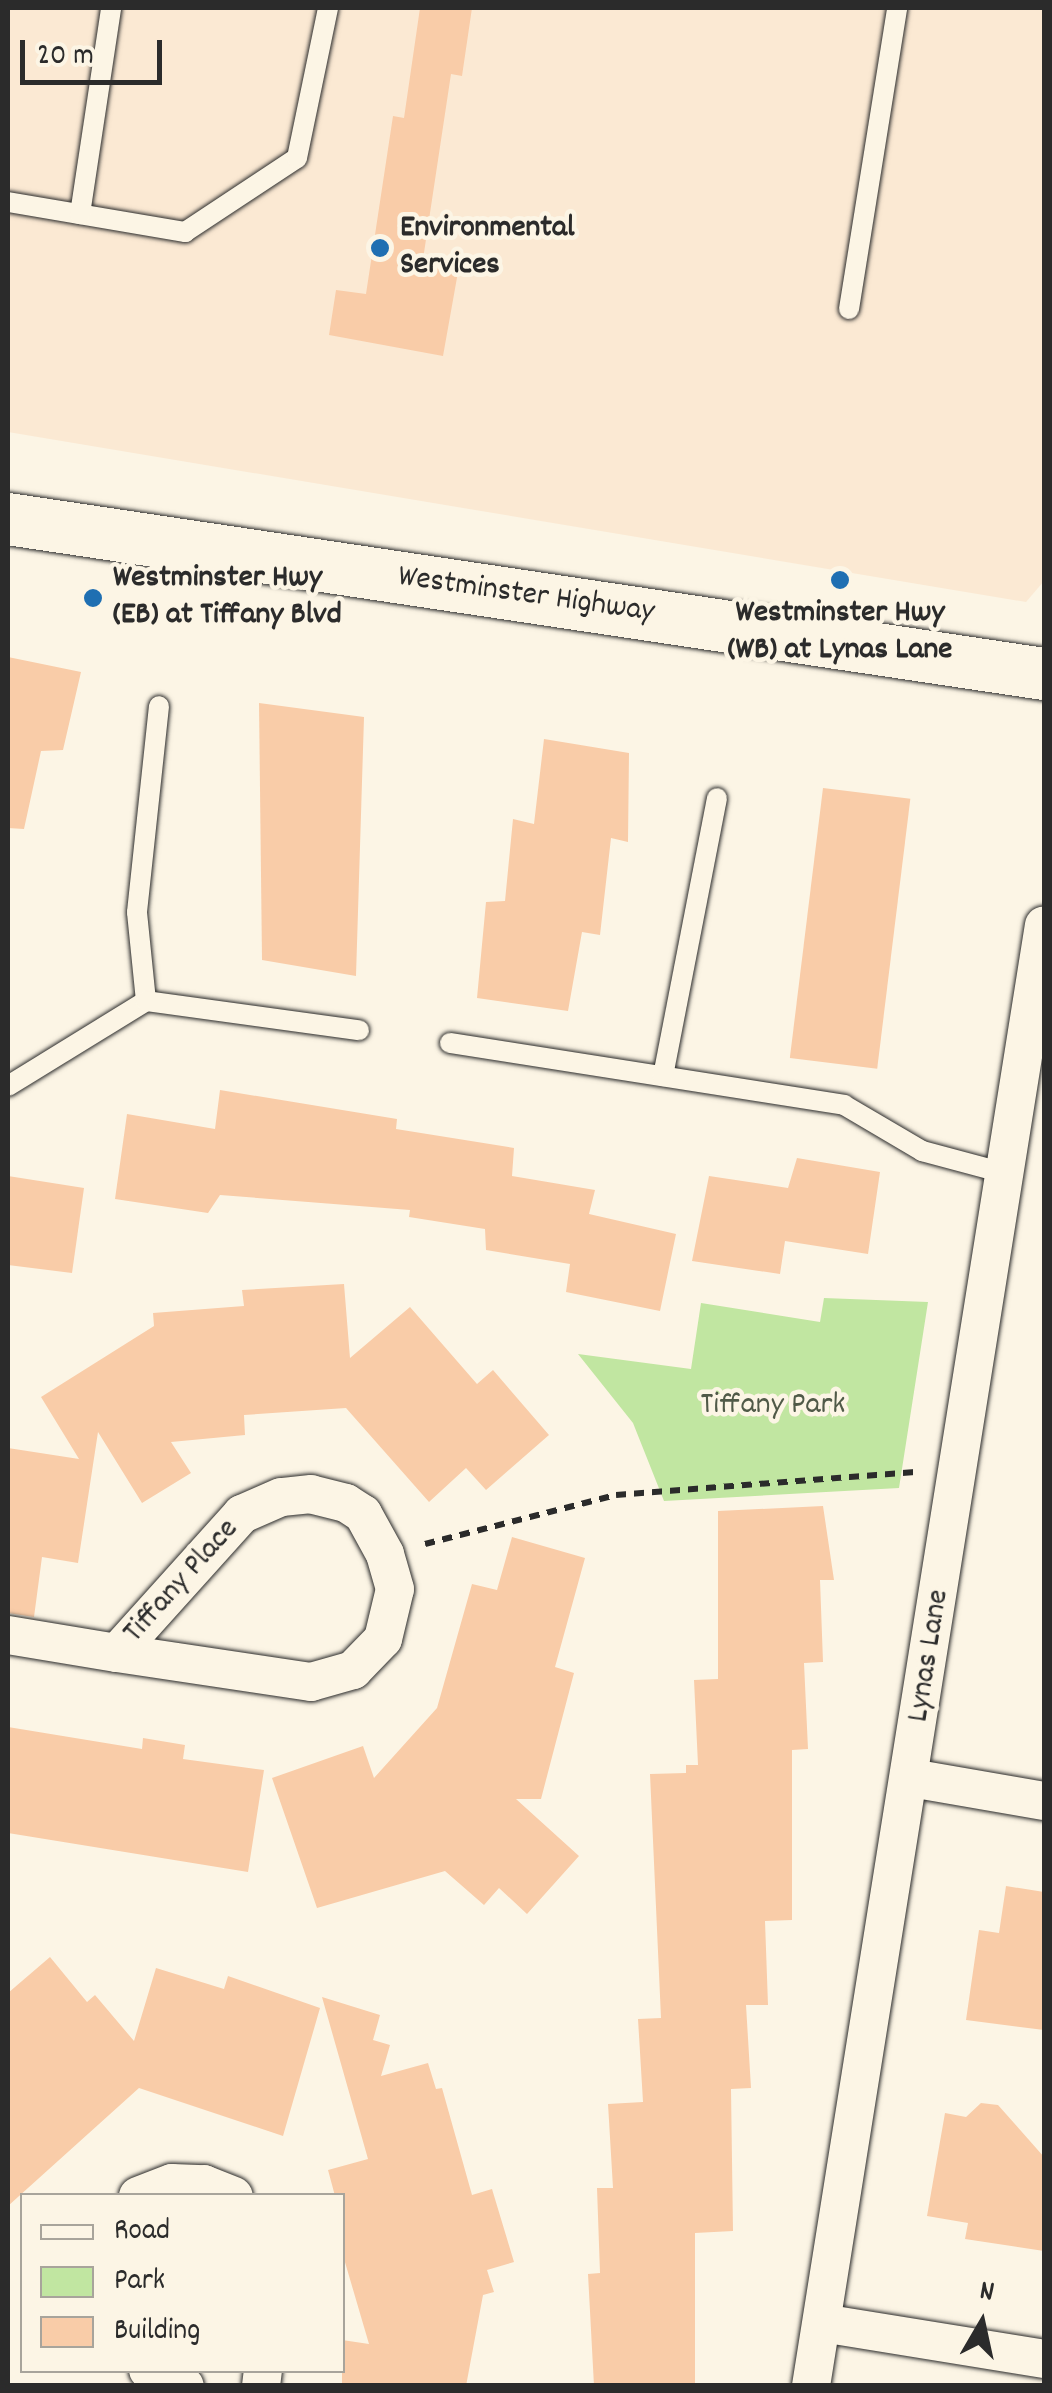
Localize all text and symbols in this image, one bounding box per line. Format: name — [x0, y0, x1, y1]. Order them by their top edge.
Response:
scale bar — [25, 20, 168, 82]
text: 20 m — [37, 36, 94, 79]
place label: Environmental Services — [400, 211, 575, 286]
marker: Environmental Services — [369, 237, 391, 259]
street label: Westminster Highway — [395, 559, 657, 633]
place label: Westminster Hwy (EB) at Tiffany Blvd — [113, 561, 342, 636]
marker: Westminster Hwy (WB) at Lynas Lane — [829, 569, 851, 591]
marker: Westminster Hwy (EB) at Tiffany Blvd — [82, 587, 104, 609]
place label: Westminster Hwy (WB) at Lynas Lane — [728, 596, 952, 671]
park label: Tiffany Park — [701, 1387, 845, 1425]
street label: Tiffany Place — [116, 1512, 248, 1652]
street label: Lynas Lane — [901, 1587, 959, 1725]
legend — [20, 2193, 345, 2373]
text: Road — [114, 2211, 170, 2254]
text: Park — [114, 2261, 165, 2304]
north arrow — [932, 2273, 1032, 2373]
text: N — [977, 2273, 997, 2314]
text: Building — [114, 2311, 200, 2354]

